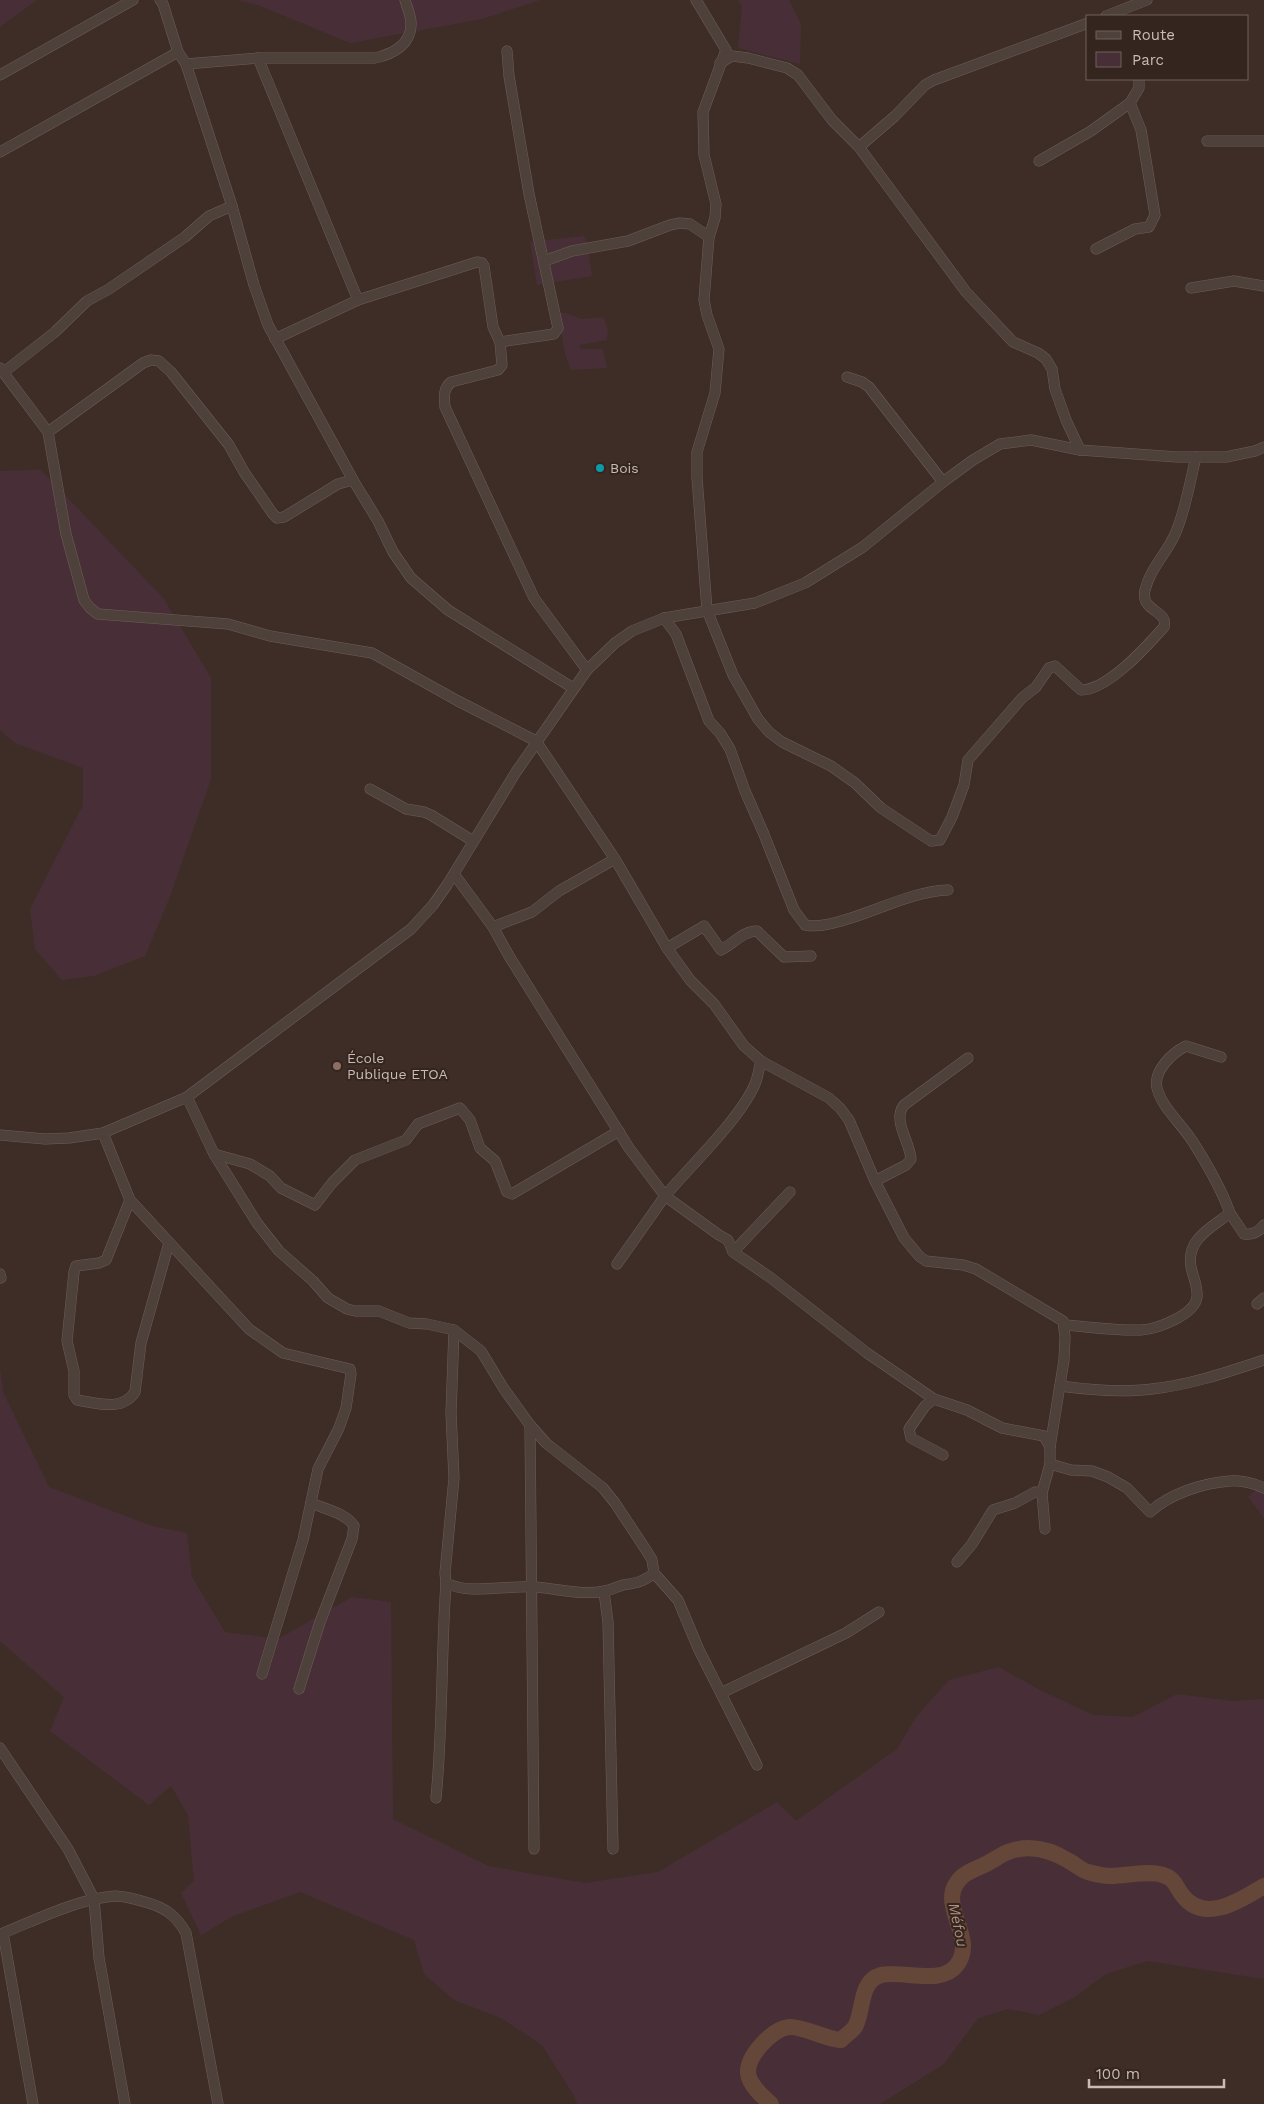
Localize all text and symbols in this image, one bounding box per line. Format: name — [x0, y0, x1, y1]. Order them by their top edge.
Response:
legend — [1086, 15, 1249, 80]
text: Route — [1132, 26, 1175, 44]
text: Parc — [1132, 51, 1164, 69]
place label: Bois — [610, 460, 639, 476]
marker: Bois — [594, 462, 606, 474]
place label: École Publique ETOA — [347, 1050, 448, 1082]
marker: École Publique ETOA — [331, 1060, 343, 1072]
water label: Méfou — [945, 1901, 971, 1949]
scale bar — [1089, 2056, 1224, 2088]
text: 100 m — [1096, 2065, 1140, 2083]

